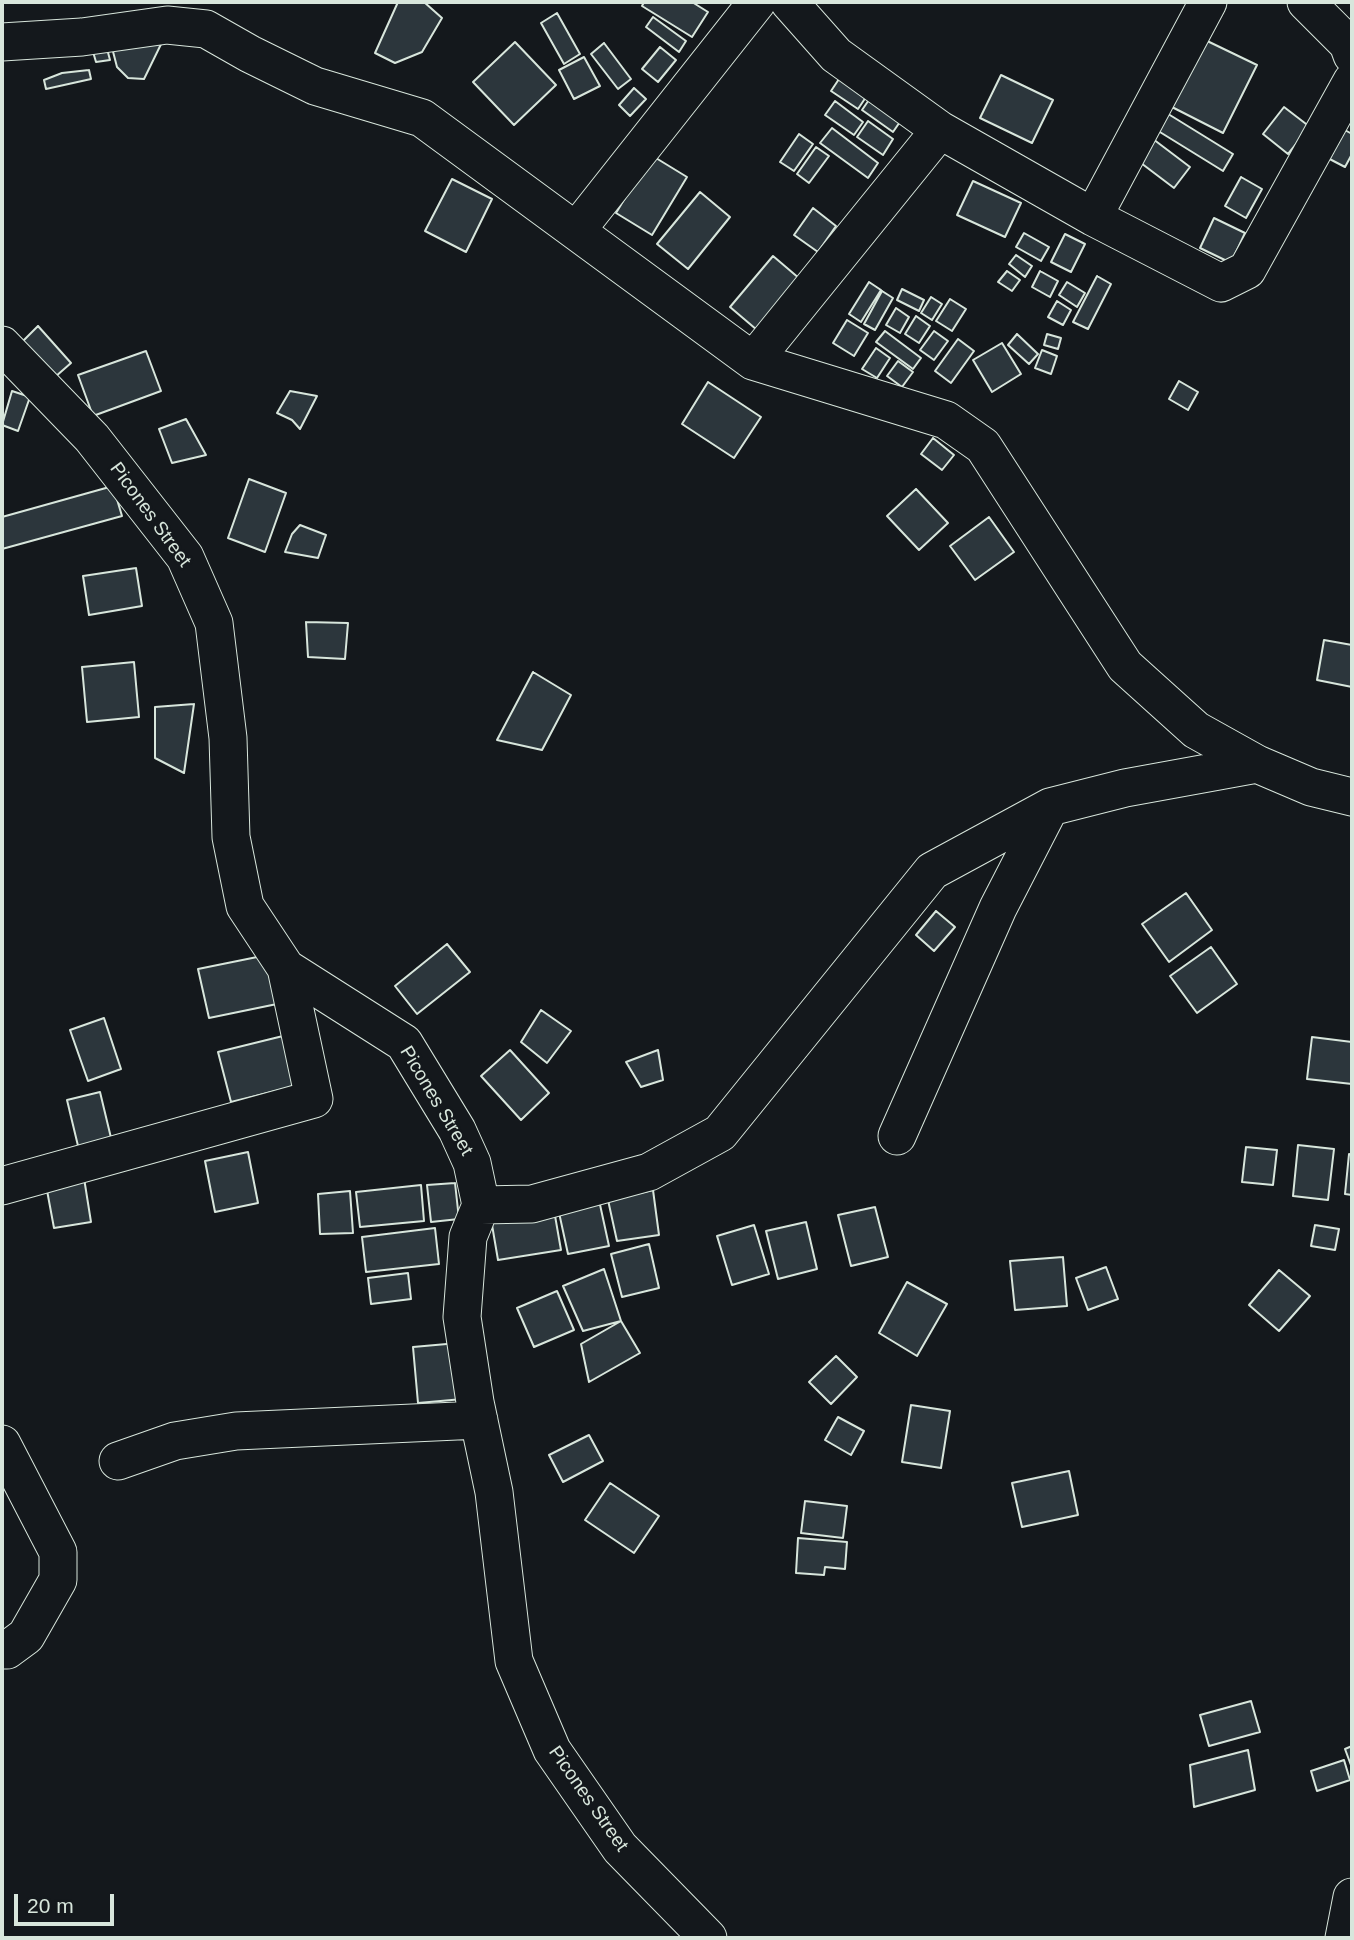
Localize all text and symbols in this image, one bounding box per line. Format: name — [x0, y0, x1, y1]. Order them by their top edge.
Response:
street label: Picones Street — [104, 458, 196, 572]
street label: Picones Street — [394, 1042, 478, 1160]
street label: Picones Street — [543, 1742, 633, 1856]
scale bar — [18, 1881, 117, 1925]
text: 20 m — [27, 1894, 74, 1917]

